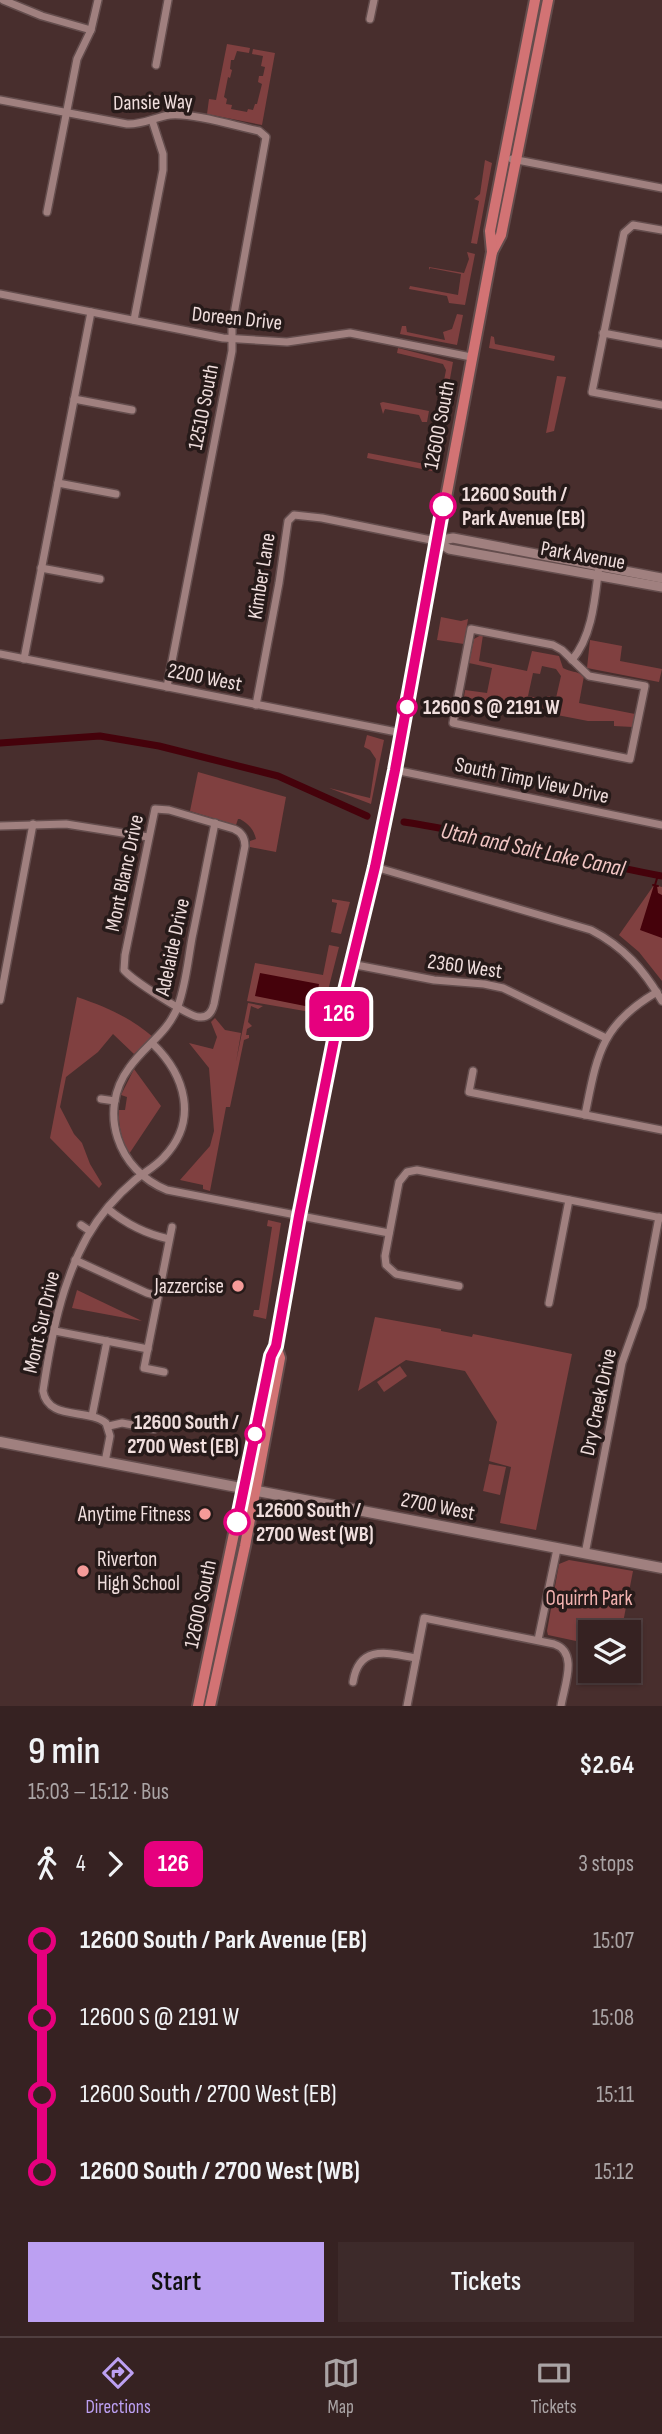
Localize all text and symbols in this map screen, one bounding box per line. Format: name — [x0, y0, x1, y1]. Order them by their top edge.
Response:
street label: Dansie Way — [113, 89, 193, 116]
street label: Doreen Drive — [191, 301, 283, 336]
street label: 12510 South — [183, 362, 224, 452]
street label: 12600 South — [419, 379, 460, 471]
place label: 12600 South / Park Avenue (EB) — [462, 482, 585, 531]
marker: 12600 South / Park Avenue (EB) — [430, 493, 456, 519]
street label: Kimber Lane — [242, 531, 281, 621]
street label: Park Avenue — [539, 536, 627, 575]
street label: 2200 West — [166, 658, 244, 697]
place label: 12600 S @ 2191 W — [423, 695, 560, 720]
marker: 12600 S @ 2191 W — [397, 697, 417, 717]
street label: South Timp View Drive — [453, 752, 611, 809]
street label: Mont Blanc Drive — [100, 812, 149, 934]
water label: Utah and Salt Lake Canal — [438, 817, 628, 883]
street label: Adelaide Drive — [150, 896, 195, 999]
street label: 2360 West — [426, 949, 504, 984]
line badge: 126 — [299, 991, 379, 1037]
text: 126 — [323, 999, 355, 1028]
street label: Mont Sur Drive — [18, 1269, 65, 1376]
place label: Jazzercise — [153, 1274, 224, 1299]
marker: Jazzercise — [230, 1278, 246, 1294]
street label: Dry Creek Drive — [575, 1346, 622, 1458]
place label: 12600 South / 2700 West (EB) — [127, 1410, 239, 1459]
marker: 12600 South / 2700 West (EB) — [245, 1424, 265, 1444]
street label: 2700 West — [399, 1487, 477, 1526]
place label: 12600 South / 2700 West (WB) — [256, 1498, 374, 1547]
place label: Anytime Fitness — [77, 1502, 191, 1527]
marker: Anytime Fitness — [197, 1506, 213, 1522]
marker: 12600 South / 2700 West (WB) — [224, 1509, 250, 1535]
place label: Riverton High School — [97, 1547, 180, 1596]
street label: 12600 South — [179, 1558, 222, 1650]
marker: Riverton High School — [75, 1563, 91, 1579]
park label: Oquirrh Park — [546, 1586, 632, 1611]
map controls — [578, 1620, 641, 1683]
button: layers — [578, 1620, 641, 1683]
text: 9 min — [28, 1729, 100, 1774]
text: $2.64 — [579, 1750, 634, 1781]
text: 15:03 – 15:12 · Bus — [28, 1778, 169, 1806]
icon: walk — [28, 1845, 66, 1883]
icon: forward — [96, 1845, 134, 1883]
text: 126 — [158, 1849, 189, 1878]
text: 4 — [76, 1850, 86, 1878]
text: 3 stops — [578, 1850, 634, 1878]
text: 12600 South / Park Avenue (EB) — [80, 1925, 367, 1956]
text: 15:07 — [593, 1927, 634, 1955]
text: 12600 S @ 2191 W — [80, 2002, 239, 2033]
text: 15:08 — [592, 2004, 634, 2032]
text: 12600 South / 2700 West (EB) — [80, 2079, 337, 2110]
text: 15:11 — [596, 2081, 634, 2109]
text: 12600 South / 2700 West (WB) — [80, 2156, 360, 2187]
text: 15:12 — [595, 2158, 634, 2186]
button: Start — [28, 2242, 324, 2322]
button: Tickets — [338, 2242, 634, 2322]
tab: Directions — [85, 2354, 151, 2419]
tab: Map — [322, 2354, 360, 2419]
tab: Tickets — [531, 2354, 577, 2419]

